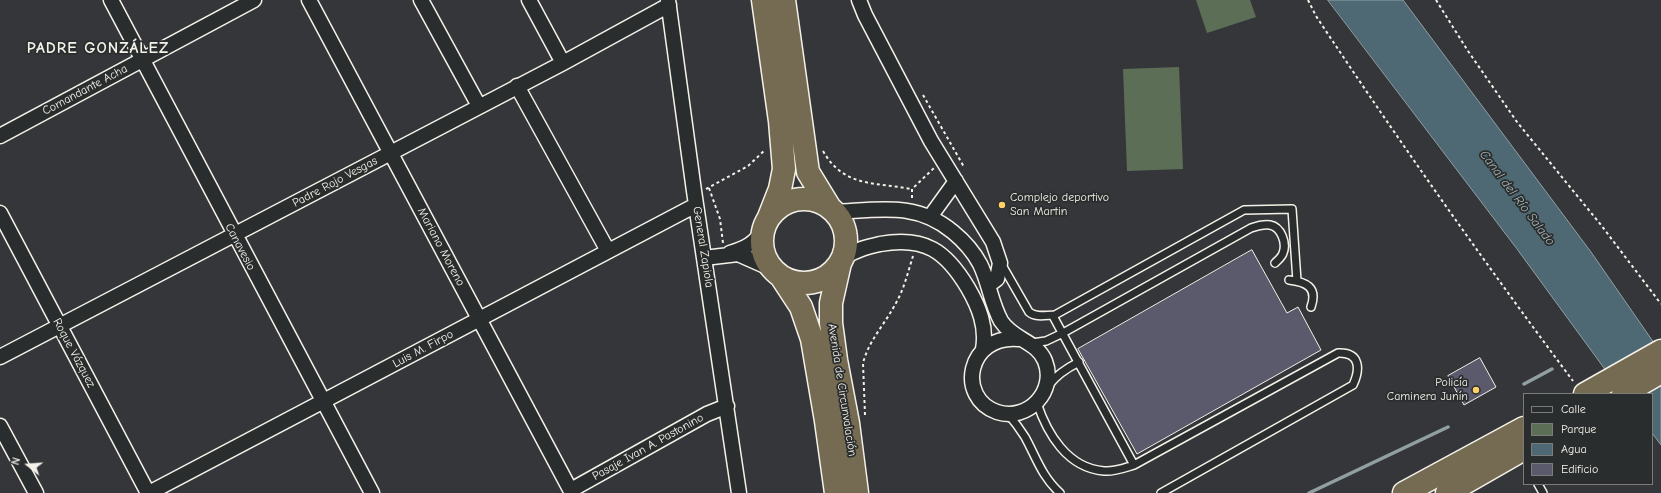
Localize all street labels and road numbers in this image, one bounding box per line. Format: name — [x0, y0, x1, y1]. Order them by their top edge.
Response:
street label: Comandante Acha — [40, 62, 130, 118]
street label: Padre Rojo Vesgas — [290, 154, 380, 210]
street label: Mariano Moreno — [414, 205, 468, 289]
street label: General Zapiola — [689, 205, 717, 289]
street label: Canavesio — [222, 221, 258, 273]
street label: Roque Vázquez — [50, 316, 98, 390]
street label: Avenida de Circunvalación — [824, 323, 860, 457]
street label: Luis M. Firpo — [390, 327, 456, 371]
street label: Pasaje Ivan A. Pastonino — [590, 410, 706, 484]

